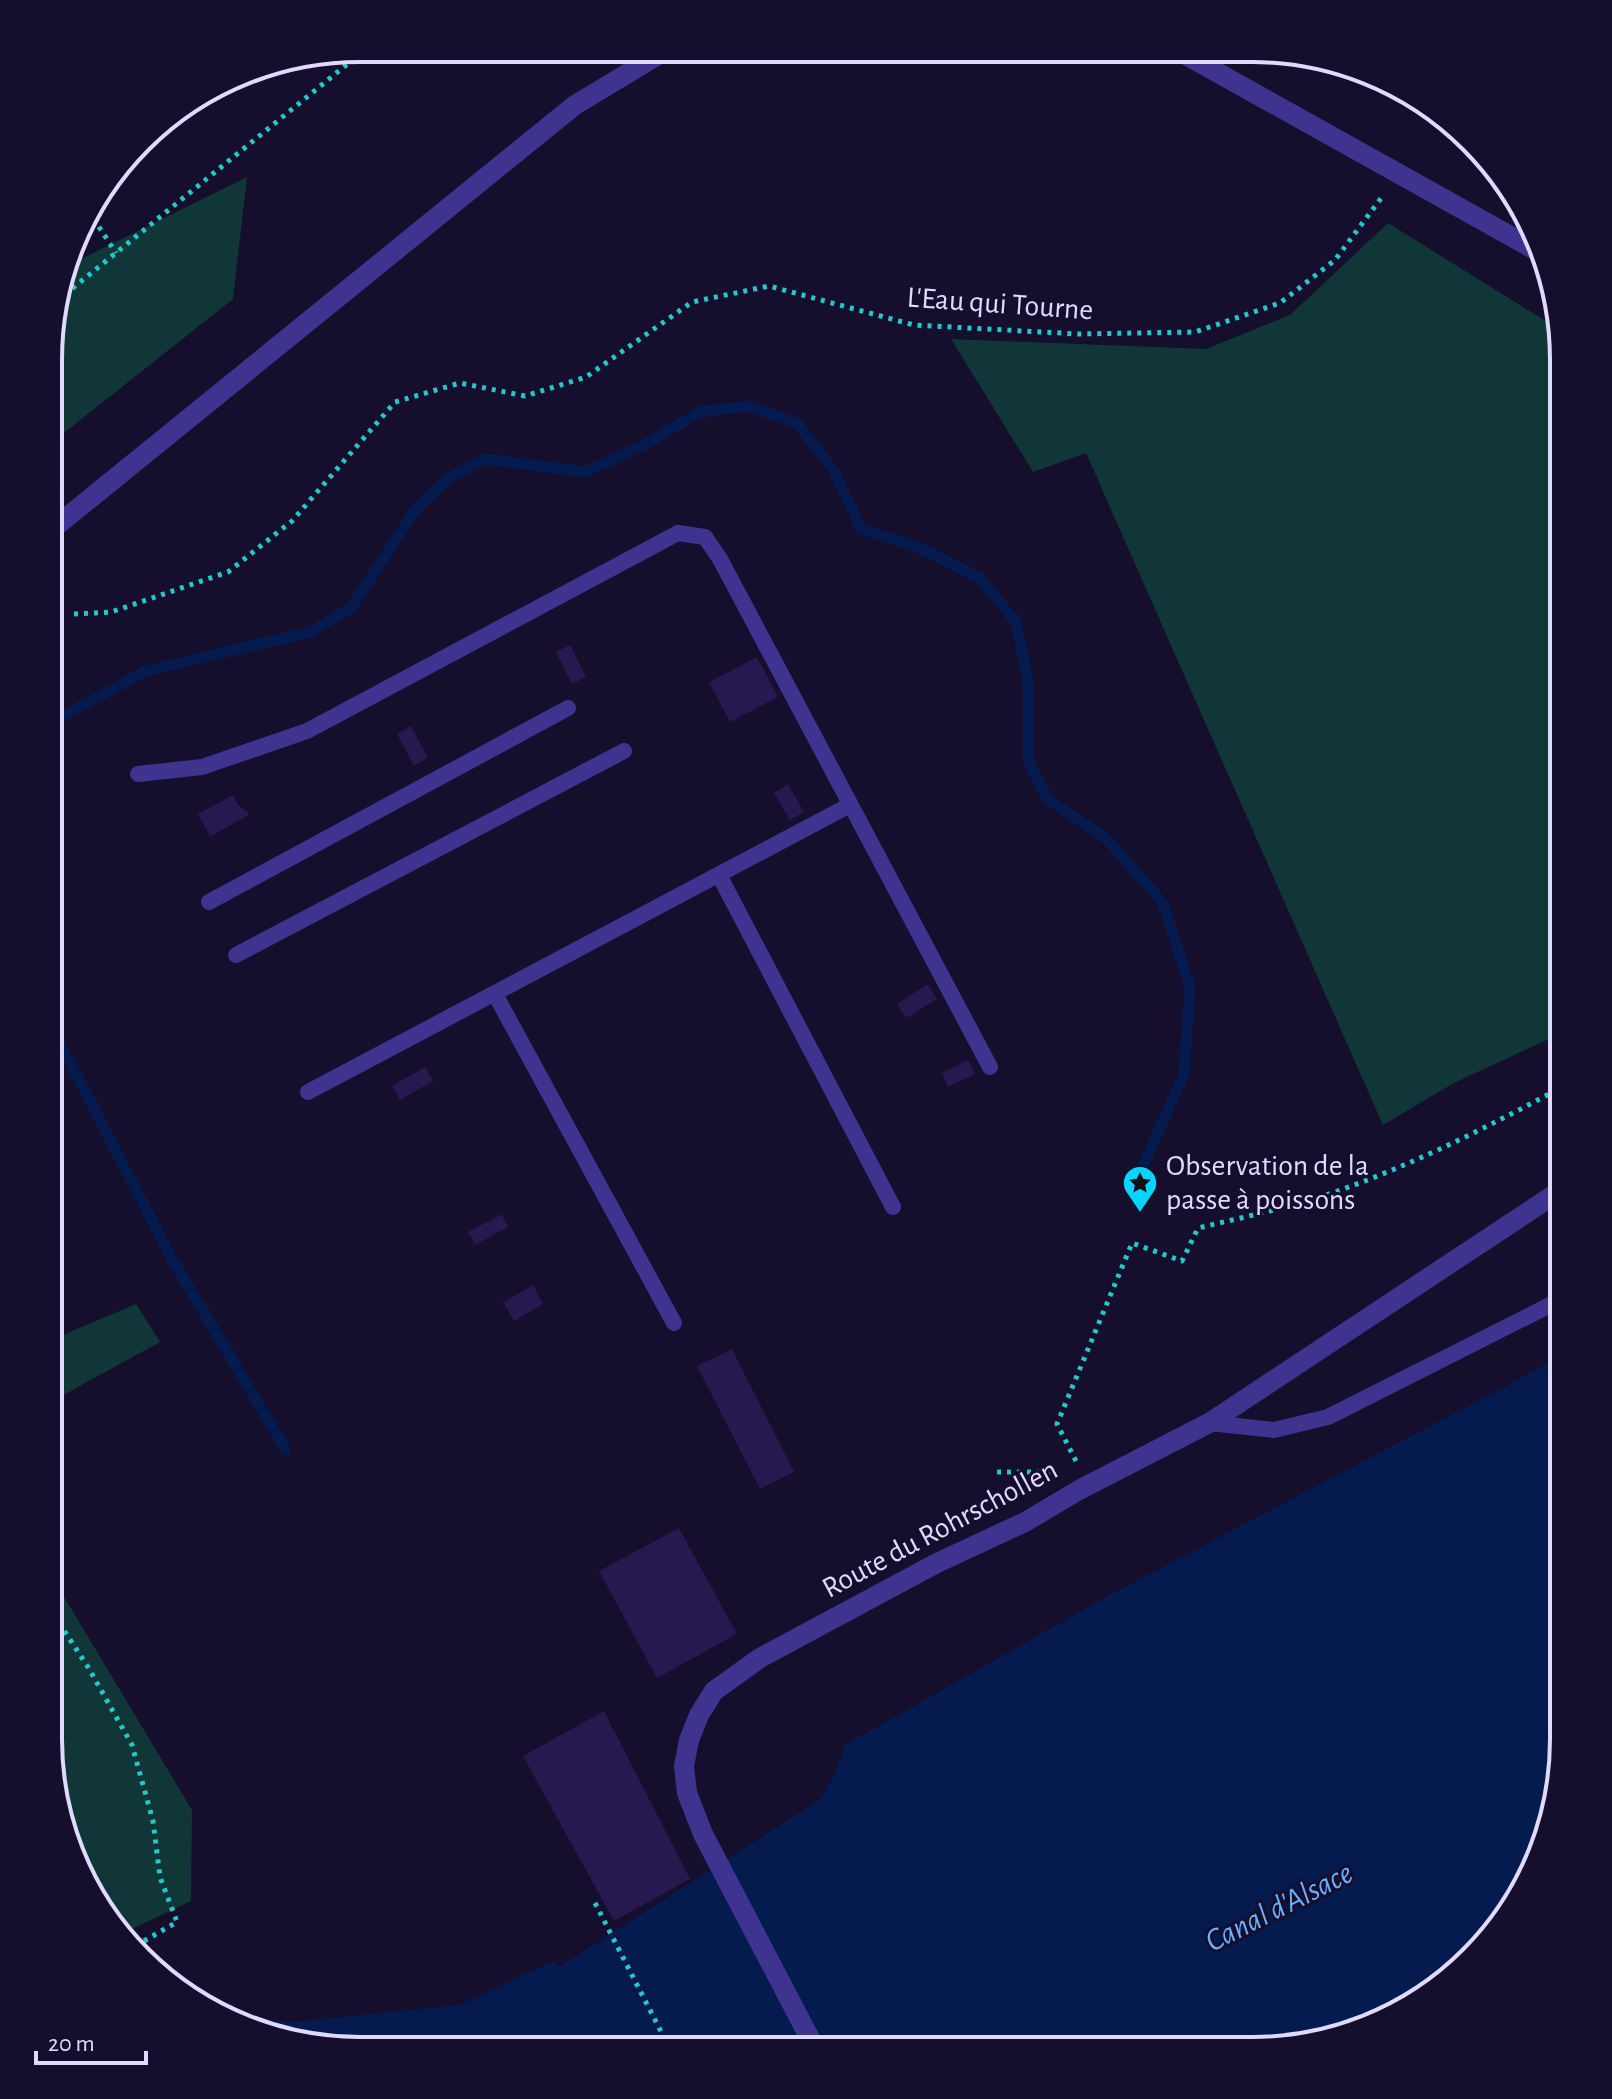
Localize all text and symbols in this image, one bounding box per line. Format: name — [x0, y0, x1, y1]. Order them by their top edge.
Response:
street label: L'Eau qui Tourne — [906, 283, 1094, 325]
place label: Observation de la passe à poissons — [1166, 1151, 1369, 1215]
place icon: Observation de la passe à poissons — [1121, 1164, 1159, 1214]
street label: Route du Rohrschollen — [817, 1454, 1063, 1604]
water label: Canal d'Alsace — [1200, 1856, 1358, 1958]
scale bar — [36, 2015, 146, 2065]
text: 20 m — [48, 2032, 95, 2056]

